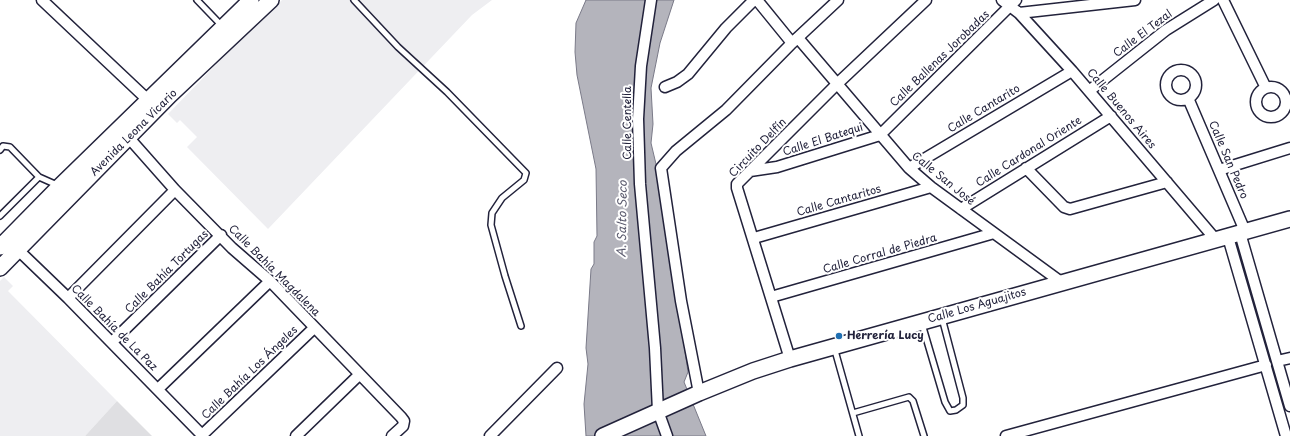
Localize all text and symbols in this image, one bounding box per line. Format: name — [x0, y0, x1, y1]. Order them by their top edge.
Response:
street label: Calle Ballenas Jorobadas — [888, 8, 992, 110]
street label: Calle El Tezal — [1111, 8, 1175, 60]
street label: Calle Buenos Aires — [1084, 66, 1158, 152]
street label: Calle Cantarito — [945, 82, 1023, 136]
street label: Calle Centella — [621, 86, 635, 160]
street label: Avenida Leona Vicario — [88, 87, 180, 179]
street label: Calle Cardonal Oriente — [974, 114, 1084, 190]
street label: Circuito Delfín — [727, 116, 789, 180]
street label: Calle San Pedro — [1206, 119, 1250, 201]
street label: Calle El Batequi — [781, 121, 865, 159]
street label: Calle San José — [909, 150, 977, 208]
water label: A. Salto Seco — [615, 180, 631, 258]
street label: Calle Cantaritos — [795, 183, 883, 219]
street label: Calle Bahía Magdalena — [226, 223, 322, 319]
street label: Calle Bahía Tortugas — [123, 228, 211, 316]
street label: Calle Corral de Piedra — [822, 231, 938, 277]
street label: Calle Bahía de La Paz — [68, 282, 160, 374]
street label: Calle Los Aguajitos — [926, 286, 1028, 326]
street label: Calle Bahía Los Ángeles — [199, 324, 301, 422]
place label: Herrería Lucy — [847, 329, 924, 343]
marker: Herrería Lucy — [834, 331, 844, 341]

